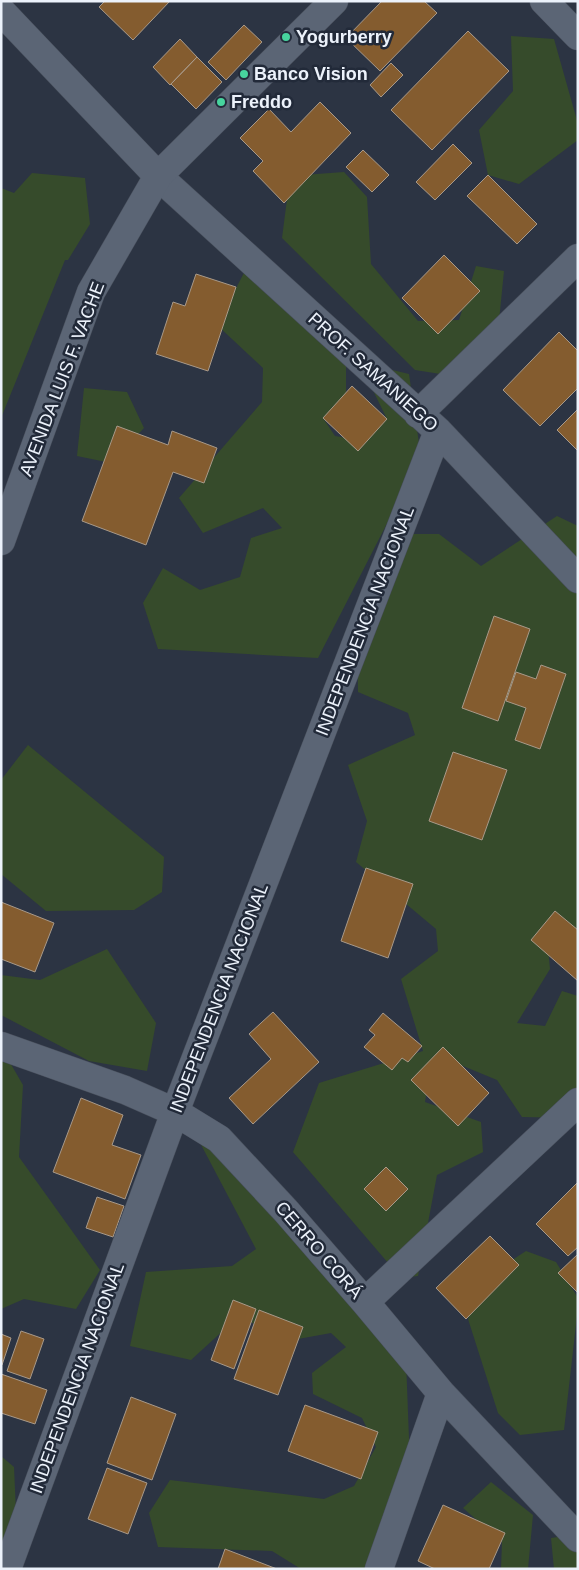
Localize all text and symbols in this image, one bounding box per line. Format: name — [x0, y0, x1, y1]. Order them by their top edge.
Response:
place label: Yogurberry — [296, 27, 392, 47]
marker: Yogurberry — [280, 31, 292, 43]
place label: Banco Vision — [254, 64, 368, 84]
marker: Banco Vision — [238, 68, 250, 80]
place label: Freddo — [231, 92, 292, 112]
marker: Freddo — [215, 96, 227, 108]
street label: AVENIDA LUIS F. VACHE — [16, 279, 108, 479]
street label: PROF. SAMANIEGO — [304, 309, 442, 435]
street label: INDEPENDENCIA NACIONAL — [312, 503, 418, 739]
street label: INDEPENDENCIA NACIONAL — [166, 880, 272, 1116]
street label: CERRO CORÁ — [271, 1197, 367, 1303]
street label: INDEPENDENCIA NACIONAL — [26, 1260, 128, 1496]

